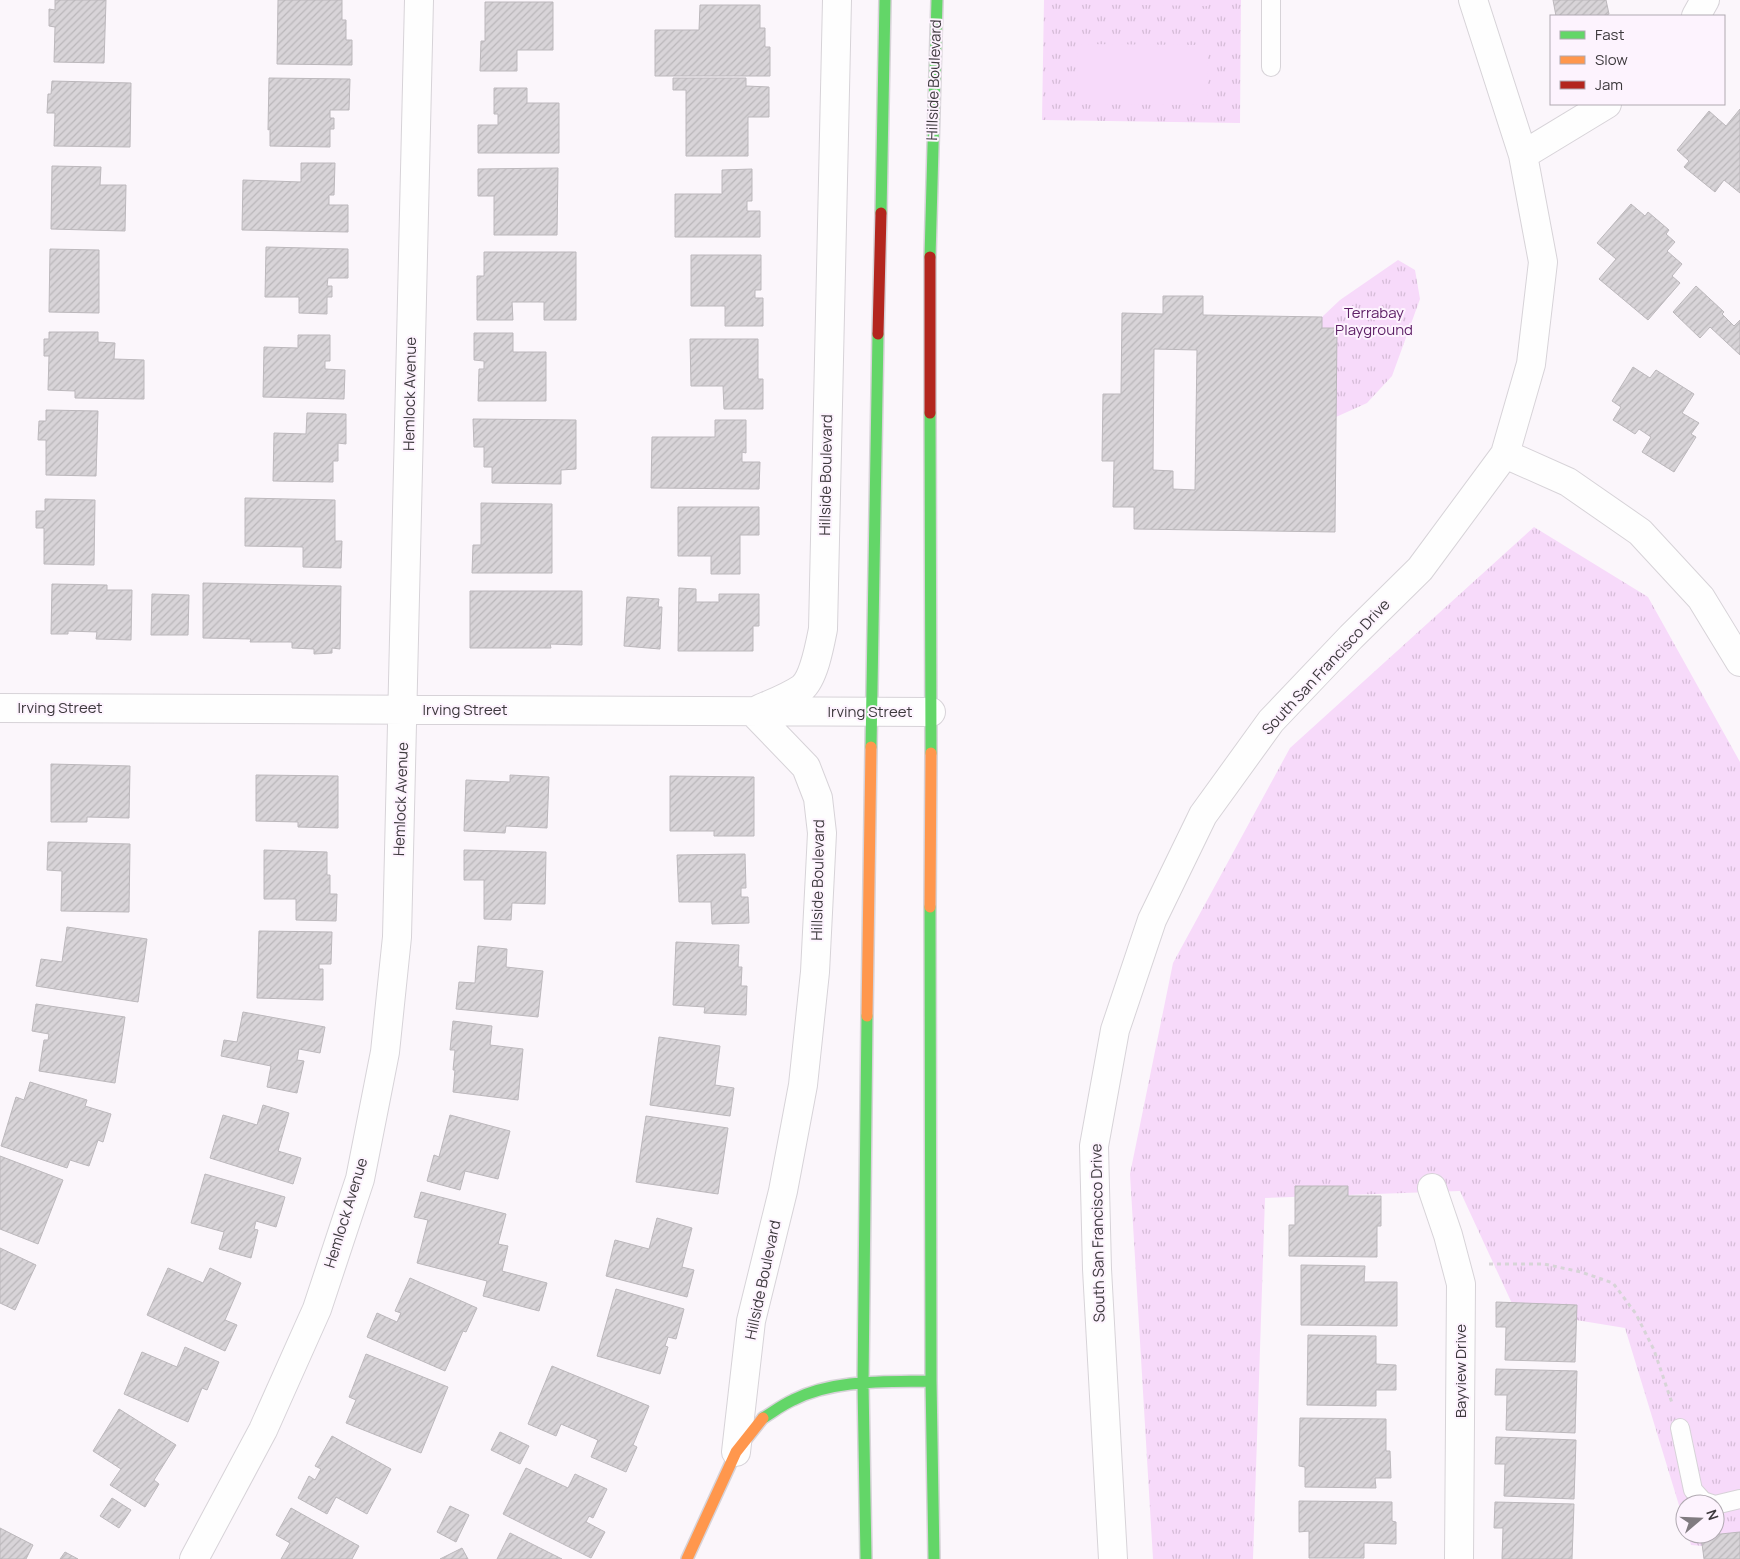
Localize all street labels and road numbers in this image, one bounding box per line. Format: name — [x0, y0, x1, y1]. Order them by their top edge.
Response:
street label: Hillside Boulevard — [921, 19, 946, 141]
street label: Hemlock Avenue — [398, 337, 421, 451]
street label: Hillside Boulevard — [814, 414, 837, 536]
street label: South San Francisco Drive — [1257, 594, 1394, 739]
street label: Irving Street — [18, 697, 102, 718]
street label: Irving Street — [423, 699, 507, 720]
street label: Irving Street — [828, 701, 912, 722]
street label: Hemlock Avenue — [388, 741, 413, 856]
street label: Hillside Boulevard — [806, 819, 829, 941]
street label: South San Francisco Drive — [1085, 1143, 1110, 1323]
street label: Hemlock Avenue — [319, 1155, 372, 1270]
street label: Hillside Boulevard — [740, 1218, 785, 1341]
street label: Bayview Drive — [1450, 1324, 1471, 1418]

